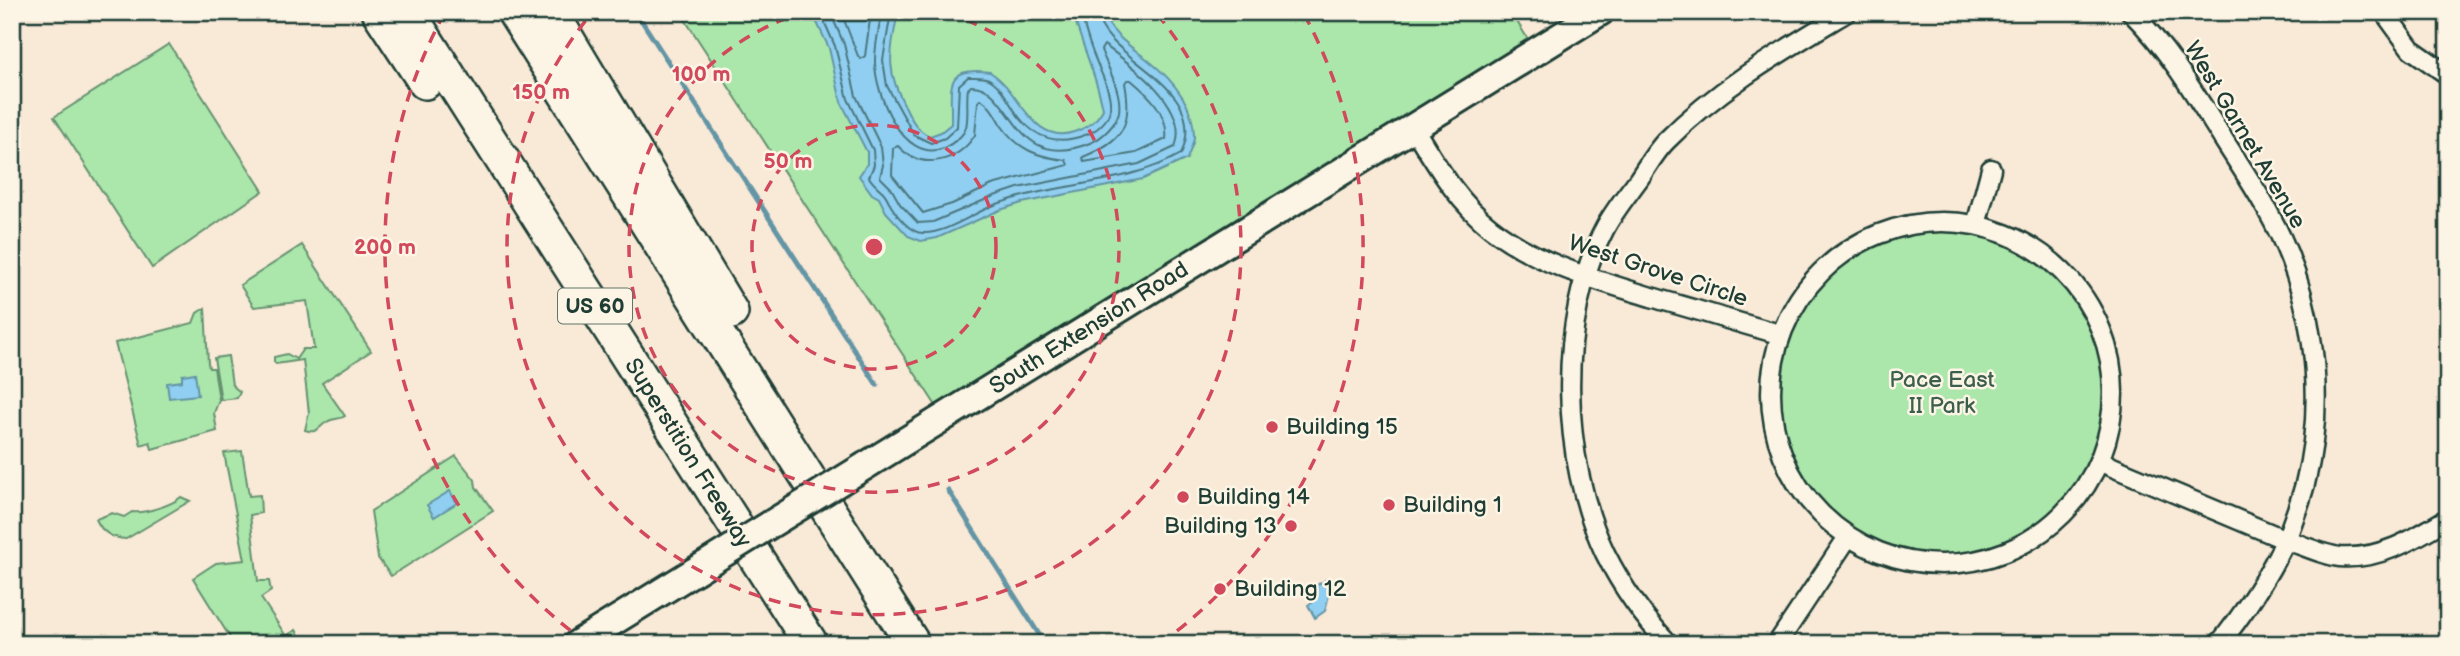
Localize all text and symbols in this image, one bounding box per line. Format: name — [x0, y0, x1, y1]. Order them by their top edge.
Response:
street label: West Garnet Avenue — [2178, 36, 2312, 234]
text: 100 m — [672, 62, 730, 87]
text: 150 m — [512, 80, 570, 105]
text: 50 m — [764, 149, 812, 174]
street label: West Grove Circle — [1565, 229, 1751, 313]
text: 200 m — [354, 235, 416, 260]
centre of rings — [862, 235, 886, 259]
street label: South Extension Road — [984, 255, 1194, 401]
road number: US 60 — [558, 288, 632, 324]
street label: Superstition Freeway — [618, 353, 758, 553]
park label: Pace East II Park — [1889, 366, 1995, 420]
place label: Building 15 — [1286, 413, 1398, 441]
marker: Building 15 — [1264, 419, 1280, 435]
place label: Building 14 — [1197, 483, 1310, 511]
marker: Building 14 — [1175, 489, 1191, 505]
place label: Building 1 — [1403, 491, 1502, 519]
marker: Building 1 — [1381, 497, 1397, 513]
place label: Building 13 — [1164, 512, 1277, 540]
marker: Building 13 — [1283, 518, 1299, 534]
place label: Building 12 — [1234, 575, 1347, 603]
marker: Building 12 — [1212, 581, 1228, 597]

